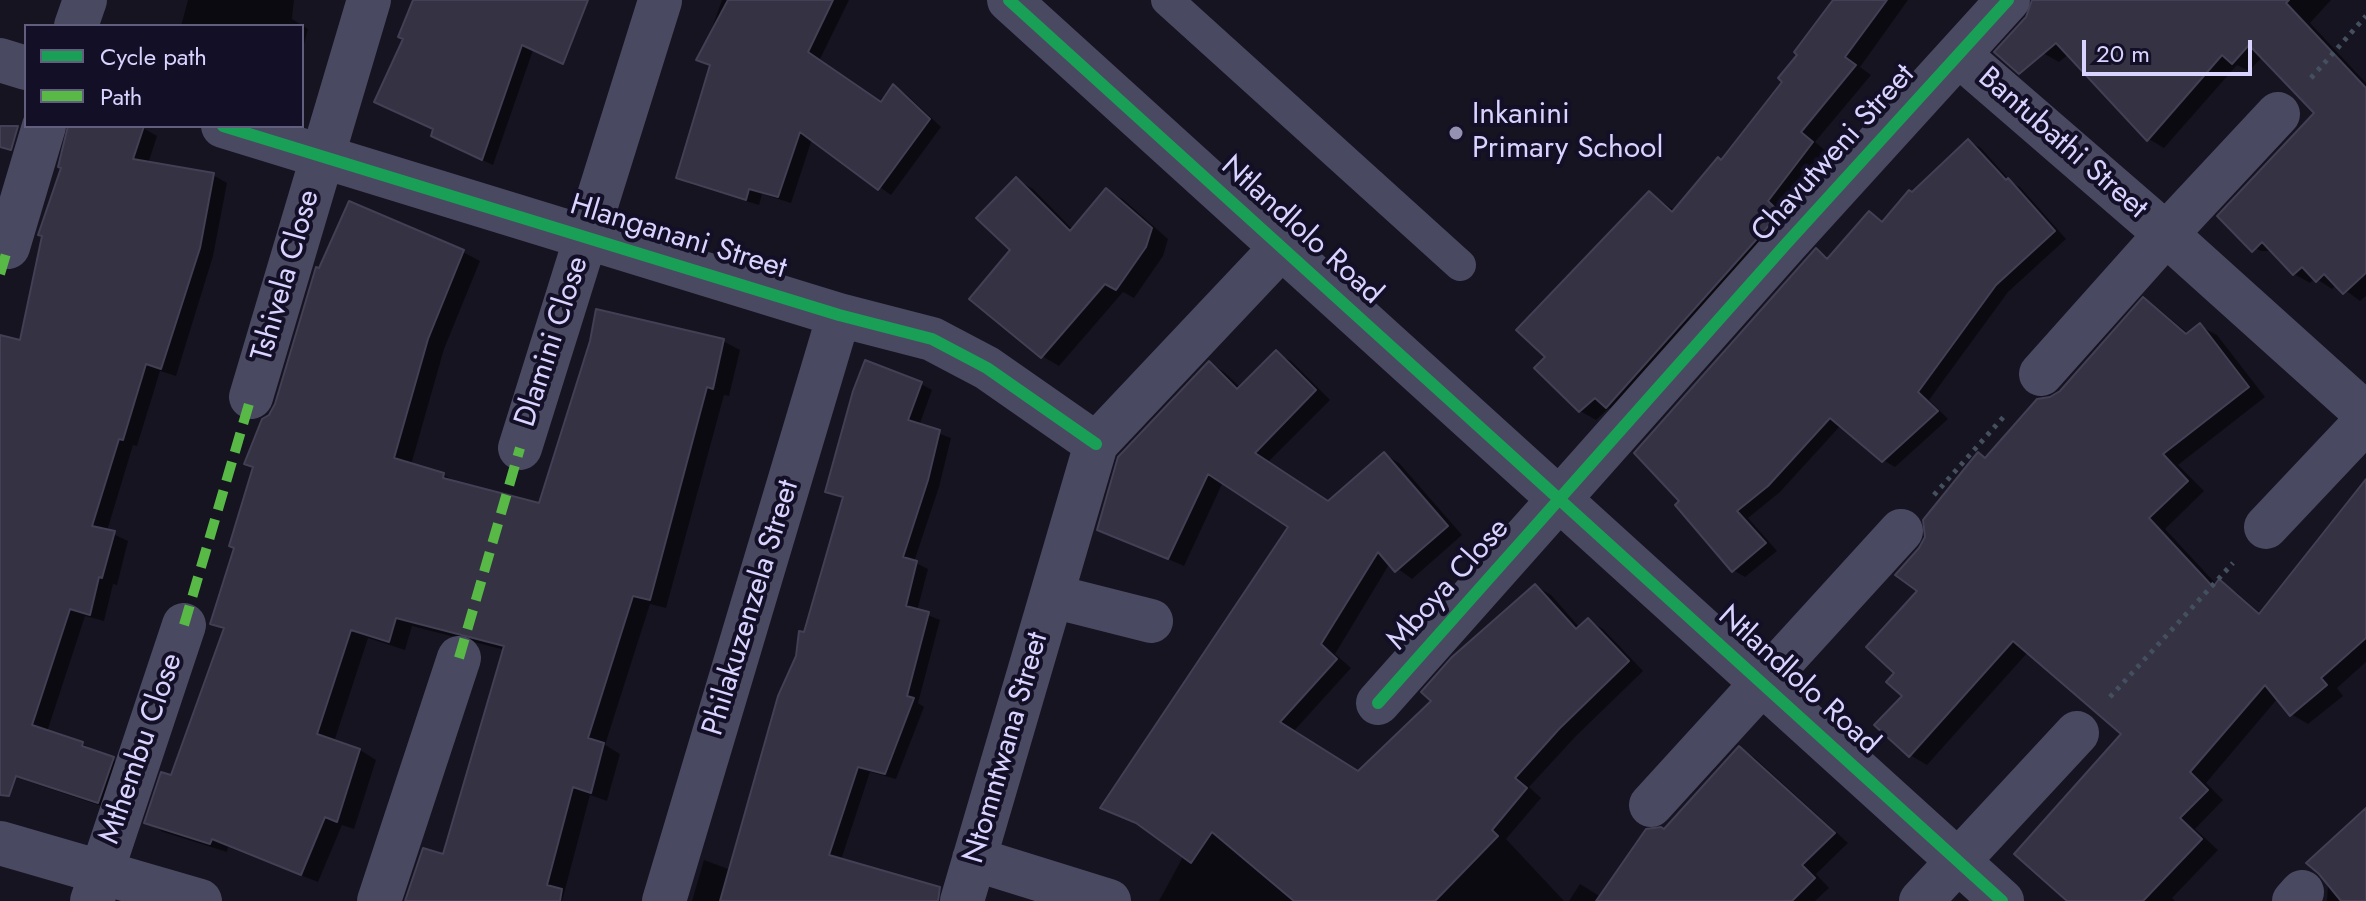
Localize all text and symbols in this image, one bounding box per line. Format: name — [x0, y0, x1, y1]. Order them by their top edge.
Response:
legend — [24, 24, 304, 128]
scale bar — [2086, 24, 2256, 74]
text: 20 m — [2096, 36, 2150, 71]
text: Cycle path — [100, 39, 207, 74]
street label: Chavutweni Street — [1745, 58, 1923, 250]
street label: Bantubathi Street — [1970, 61, 2154, 227]
text: Path — [100, 79, 142, 114]
place label: Inkanini Primary School — [1472, 98, 1663, 168]
marker: Inkanini Primary School — [1447, 124, 1465, 142]
street label: Ntlandlolo Road — [1213, 149, 1389, 313]
street label: Tshivela Close — [245, 186, 329, 366]
street label: Hlanganani Street — [565, 188, 791, 288]
street label: Dlamini Close — [509, 252, 597, 432]
street label: Philakuzenzela Street — [696, 476, 808, 740]
street label: Mboya Close — [1380, 512, 1518, 658]
street label: Ntlandlolo Road — [1710, 599, 1886, 763]
street label: Ntomntwana Street — [957, 628, 1057, 868]
street label: Mthembu Close — [93, 649, 191, 849]

